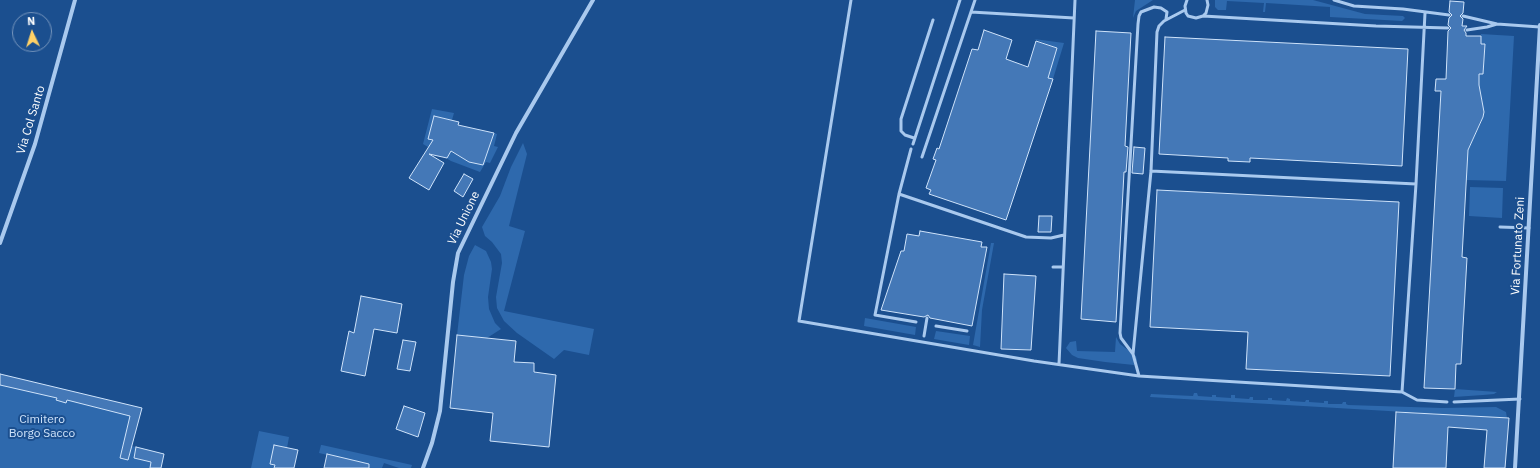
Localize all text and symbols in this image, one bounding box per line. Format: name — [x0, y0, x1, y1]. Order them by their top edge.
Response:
north arrow — [12, 12, 52, 52]
text: N — [27, 14, 36, 28]
street label: Via Col Santo — [14, 84, 48, 156]
street label: Via Unione — [445, 189, 483, 247]
street label: Via Fortunato Zeni — [1508, 196, 1528, 296]
park label: Cimitero Borgo Sacco — [9, 413, 75, 441]

